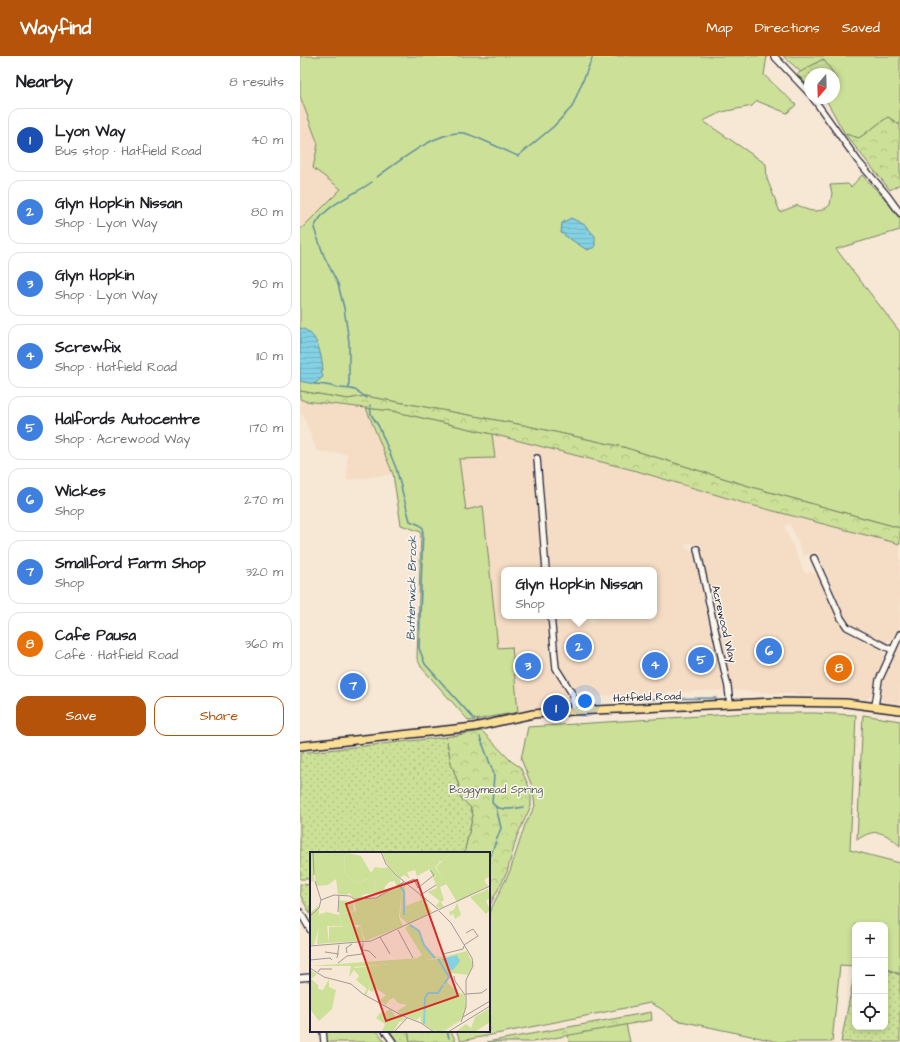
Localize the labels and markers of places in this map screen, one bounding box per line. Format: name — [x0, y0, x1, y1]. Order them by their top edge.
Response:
pin: 2 — [566, 632, 592, 662]
pin: 6 — [756, 636, 782, 666]
pin: 5 — [688, 645, 714, 675]
pin: 4 — [642, 650, 668, 680]
pin: 3 — [515, 651, 541, 681]
pin: 8 — [826, 653, 852, 683]
pin: 7 — [340, 671, 366, 701]
pin: 1 — [543, 693, 569, 723]

